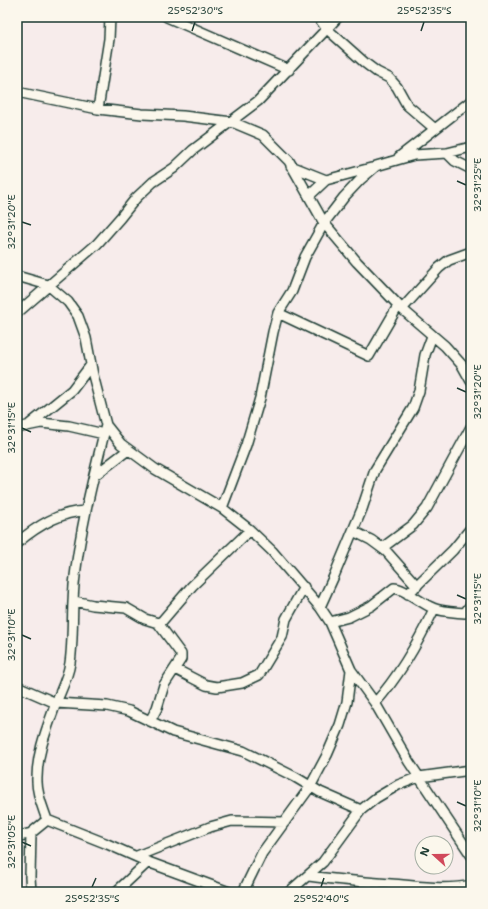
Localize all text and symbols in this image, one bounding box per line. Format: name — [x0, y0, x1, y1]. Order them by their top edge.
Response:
text: 25°52'30"S — [167, 4, 224, 17]
text: 25°52'35"S — [396, 4, 452, 17]
text: 32°31'25"E — [471, 158, 484, 212]
text: 32°31'20"E — [5, 194, 18, 250]
text: 32°31'20"E — [471, 364, 484, 420]
text: 32°31'15"E — [5, 402, 18, 454]
text: 32°31'15"E — [471, 573, 484, 625]
text: 32°31'10"E — [5, 608, 18, 662]
text: 32°31'10"E — [471, 779, 484, 833]
text: 32°31'05"E — [5, 815, 18, 869]
north arrow — [414, 835, 454, 875]
text: N — [417, 845, 434, 858]
text: 25°52'35"S — [64, 892, 120, 905]
text: 25°52'40"S — [293, 892, 350, 905]

